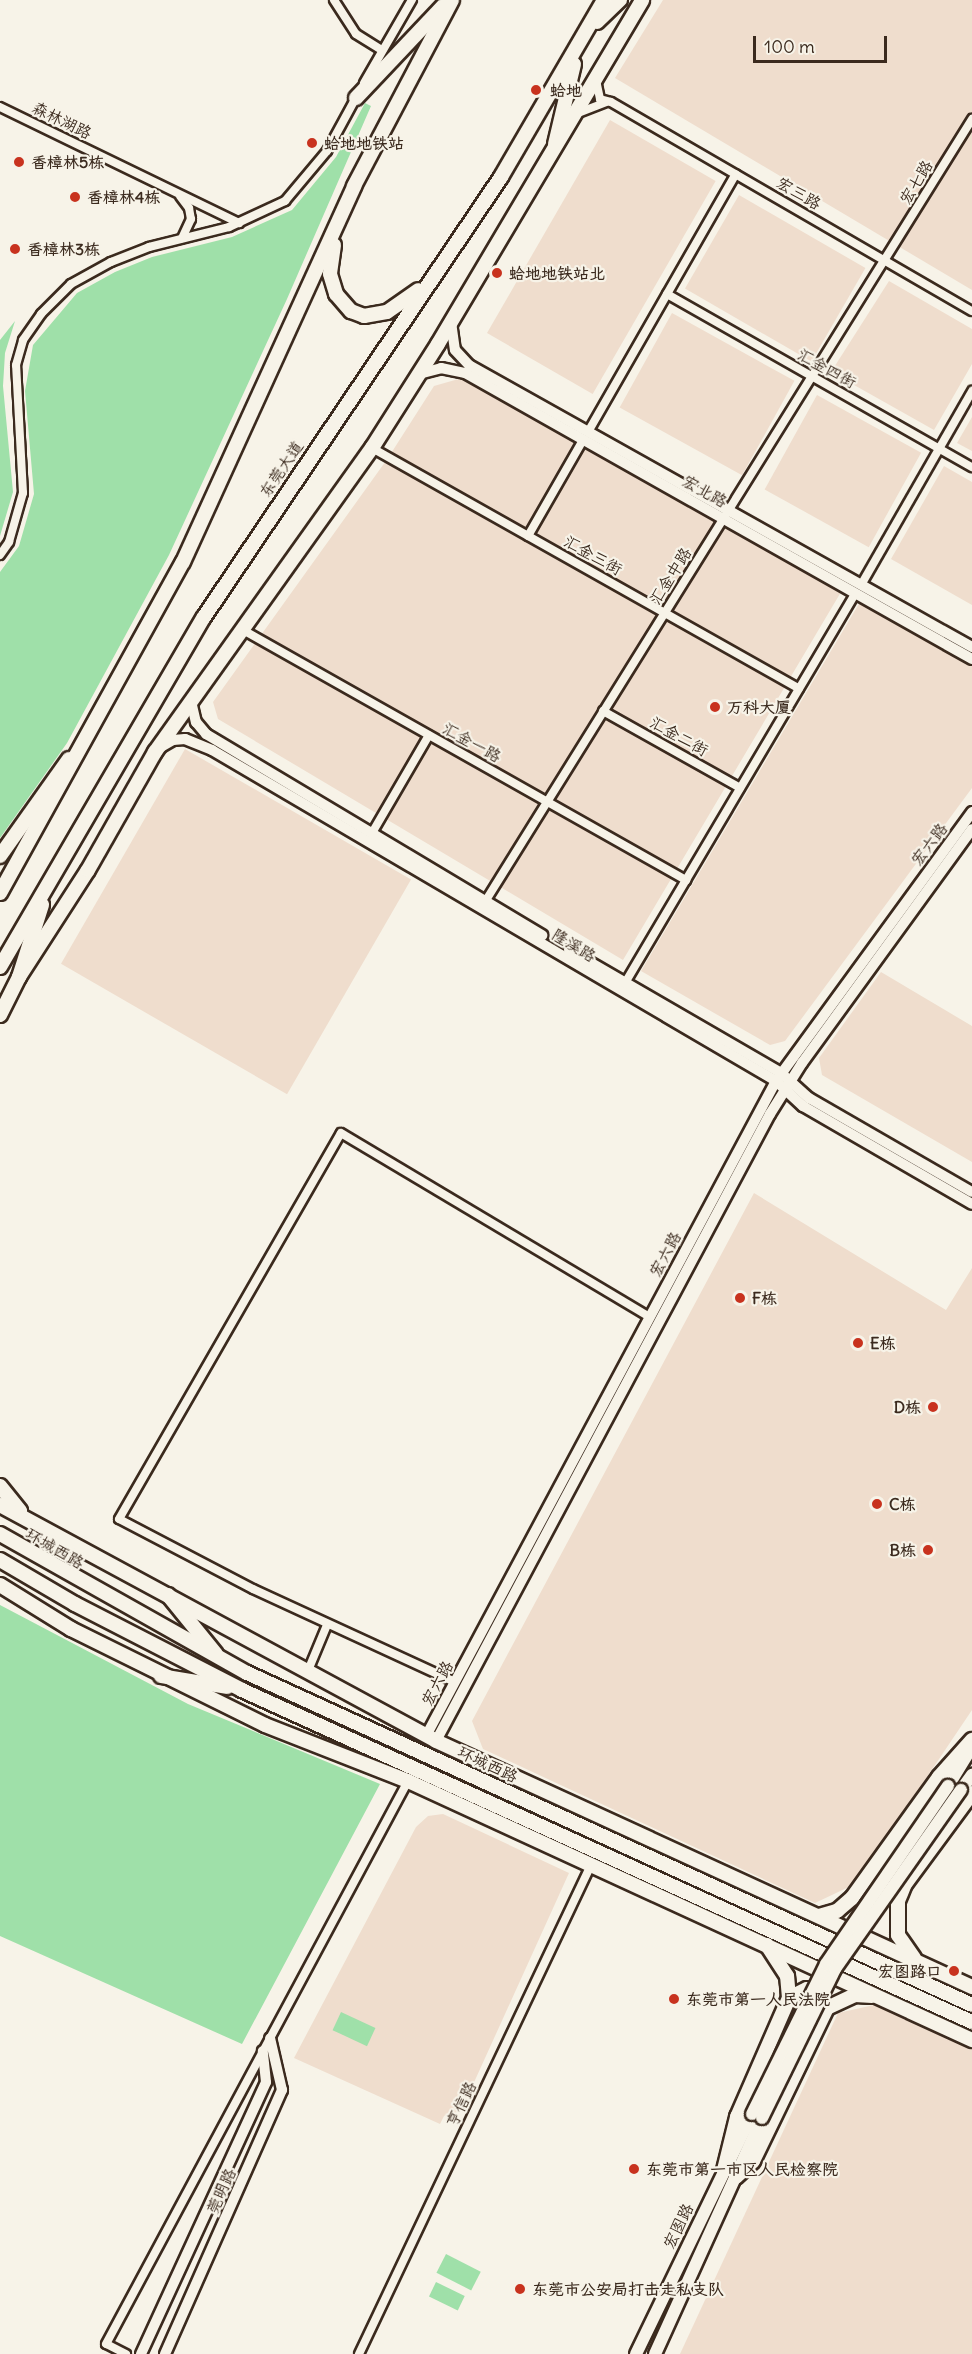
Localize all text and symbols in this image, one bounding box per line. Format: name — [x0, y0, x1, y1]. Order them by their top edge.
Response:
scale bar — [756, 24, 890, 62]
text: 100 m — [764, 35, 815, 58]
place label: 蛤地 — [550, 80, 582, 100]
marker: 蛤地 — [527, 81, 545, 99]
street label: 森林湖路 — [29, 97, 95, 143]
place label: 蛤地地铁站 — [324, 133, 404, 153]
marker: 蛤地地铁站 — [305, 136, 319, 150]
place label: 香樟林5栋 — [31, 152, 104, 172]
marker: 香樟林5栋 — [12, 155, 26, 169]
street label: 宏七路 — [895, 156, 937, 208]
street label: 宏三路 — [773, 173, 825, 213]
place label: 香樟林4栋 — [87, 187, 160, 207]
marker: 香樟林4栋 — [68, 190, 82, 204]
place label: 香樟林3栋 — [27, 239, 100, 259]
marker: 香樟林3栋 — [8, 242, 22, 256]
place label: 蛤地地铁站北 — [509, 263, 605, 283]
marker: 蛤地地铁站北 — [490, 266, 504, 280]
street label: 汇金四街 — [794, 344, 860, 392]
street label: 东莞大道 — [255, 437, 307, 501]
street label: 宏北路 — [679, 471, 731, 511]
street label: 汇金三街 — [560, 531, 626, 579]
street label: 汇金中路 — [645, 544, 695, 608]
place label: 万科大厦 — [727, 697, 791, 717]
marker: 万科大厦 — [708, 700, 722, 714]
street label: 汇金二街 — [646, 712, 712, 760]
street label: 汇金一路 — [439, 718, 505, 766]
street label: 宏六路 — [907, 819, 951, 869]
street label: 隆溪路 — [548, 924, 600, 966]
street label: 宏六路 — [645, 1228, 685, 1280]
place label: F栋 — [752, 1288, 777, 1308]
marker: F栋 — [733, 1291, 747, 1305]
place label: E栋 — [870, 1333, 895, 1353]
marker: E栋 — [851, 1336, 865, 1350]
place label: D栋 — [894, 1397, 921, 1417]
marker: D栋 — [926, 1400, 940, 1414]
place label: C栋 — [889, 1494, 916, 1514]
marker: C栋 — [870, 1497, 884, 1511]
street label: 环城西路 — [22, 1524, 88, 1572]
place label: B栋 — [890, 1540, 916, 1560]
marker: B栋 — [921, 1543, 935, 1557]
street label: 宏六路 — [417, 1657, 457, 1709]
street label: 环城西路 — [455, 1742, 521, 1786]
place label: 宏图路口 — [878, 1961, 942, 1981]
marker: 宏图路口 — [947, 1964, 961, 1978]
place label: 东莞市第一人民法院 — [686, 1989, 830, 2009]
marker: 东莞市第一人民法院 — [667, 1992, 681, 2006]
street label: 亨信路 — [442, 2078, 480, 2130]
place label: 东莞市第一市区人民检察院 — [646, 2159, 838, 2179]
marker: 东莞市第一市区人民检察院 — [627, 2162, 641, 2176]
street label: 莞明路 — [202, 2165, 240, 2217]
street label: 宏图路 — [659, 2200, 697, 2252]
place label: 东莞市公安局打击走私支队 — [532, 2279, 724, 2299]
marker: 东莞市公安局打击走私支队 — [513, 2282, 527, 2296]

